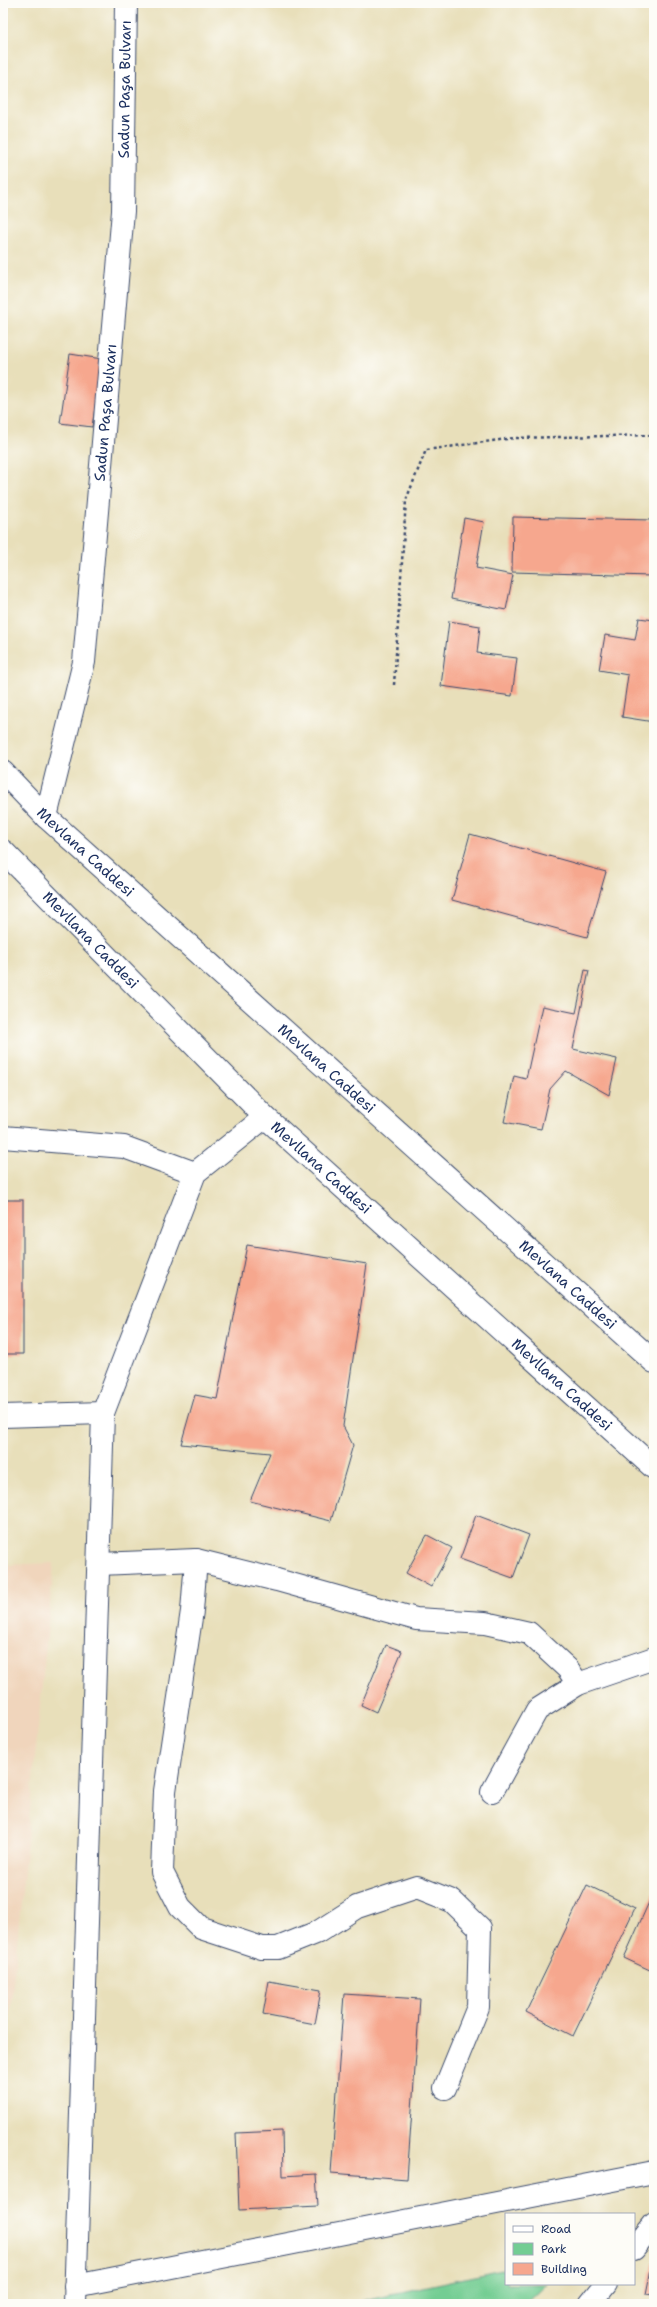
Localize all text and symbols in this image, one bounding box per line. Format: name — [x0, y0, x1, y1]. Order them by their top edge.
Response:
street label: Sadun Paşa Bulvarı — [114, 20, 136, 158]
street label: Sadun Paşa Bulvarı — [90, 343, 121, 482]
street label: Mevlana Caddesi — [32, 803, 138, 901]
street label: Mevllana Caddesi — [38, 887, 143, 993]
street label: Mevlana Caddesi — [273, 1019, 380, 1118]
street label: Mevllana Caddesi — [266, 1117, 376, 1218]
street label: Mevlana Caddesi — [515, 1236, 621, 1334]
street label: Mevllana Caddesi — [507, 1334, 616, 1435]
legend — [505, 2213, 635, 2285]
text: Road — [541, 2221, 572, 2237]
text: Park — [541, 2241, 567, 2257]
text: Building — [541, 2261, 587, 2277]

